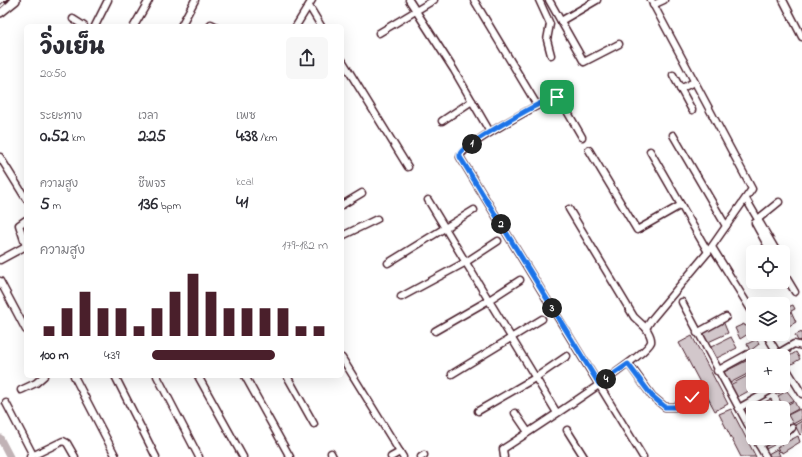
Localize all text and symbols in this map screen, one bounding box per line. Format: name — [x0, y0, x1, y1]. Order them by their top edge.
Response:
text: วิ่งเย็น — [40, 33, 105, 65]
button: share — [286, 37, 328, 79]
text: 20:50 — [40, 64, 66, 83]
pin — [540, 80, 574, 114]
icon: arrive — [546, 86, 568, 108]
text: ระยะทาง — [40, 108, 82, 124]
text: เวลา — [138, 108, 158, 124]
text: เพซ — [236, 108, 256, 124]
text: 0.52 — [40, 124, 69, 149]
text: 2:25 — [138, 124, 166, 149]
text: 4:38 — [236, 124, 258, 149]
text: km — [69, 130, 85, 146]
text: /km — [258, 130, 277, 146]
pin: 1 — [462, 134, 482, 154]
text: 1 — [470, 136, 474, 152]
text: kcal — [236, 174, 254, 190]
text: ความสูง — [40, 176, 78, 192]
text: ชีพจร — [138, 176, 166, 192]
text: 41 — [236, 190, 248, 215]
text: 5 — [40, 192, 50, 217]
text: 136 — [138, 192, 158, 217]
text: m — [50, 198, 61, 214]
text: bpm — [158, 198, 181, 214]
pin: 2 — [491, 214, 511, 234]
text: 2 — [498, 216, 504, 232]
text: 179–182 m — [282, 236, 328, 255]
text: ความสูง — [40, 241, 85, 260]
map controls — [746, 245, 790, 445]
button: locate — [746, 245, 790, 289]
button: layers — [746, 297, 790, 341]
pin: 3 — [542, 298, 562, 318]
text: 3 — [550, 300, 554, 316]
text: 100 m — [40, 346, 69, 365]
text: 4:39 — [104, 346, 120, 365]
button: + — [746, 349, 790, 393]
pin: 4 — [596, 369, 616, 389]
text: 4 — [604, 371, 608, 387]
pin — [675, 380, 709, 414]
icon: check — [681, 386, 703, 408]
button: − — [746, 401, 790, 445]

